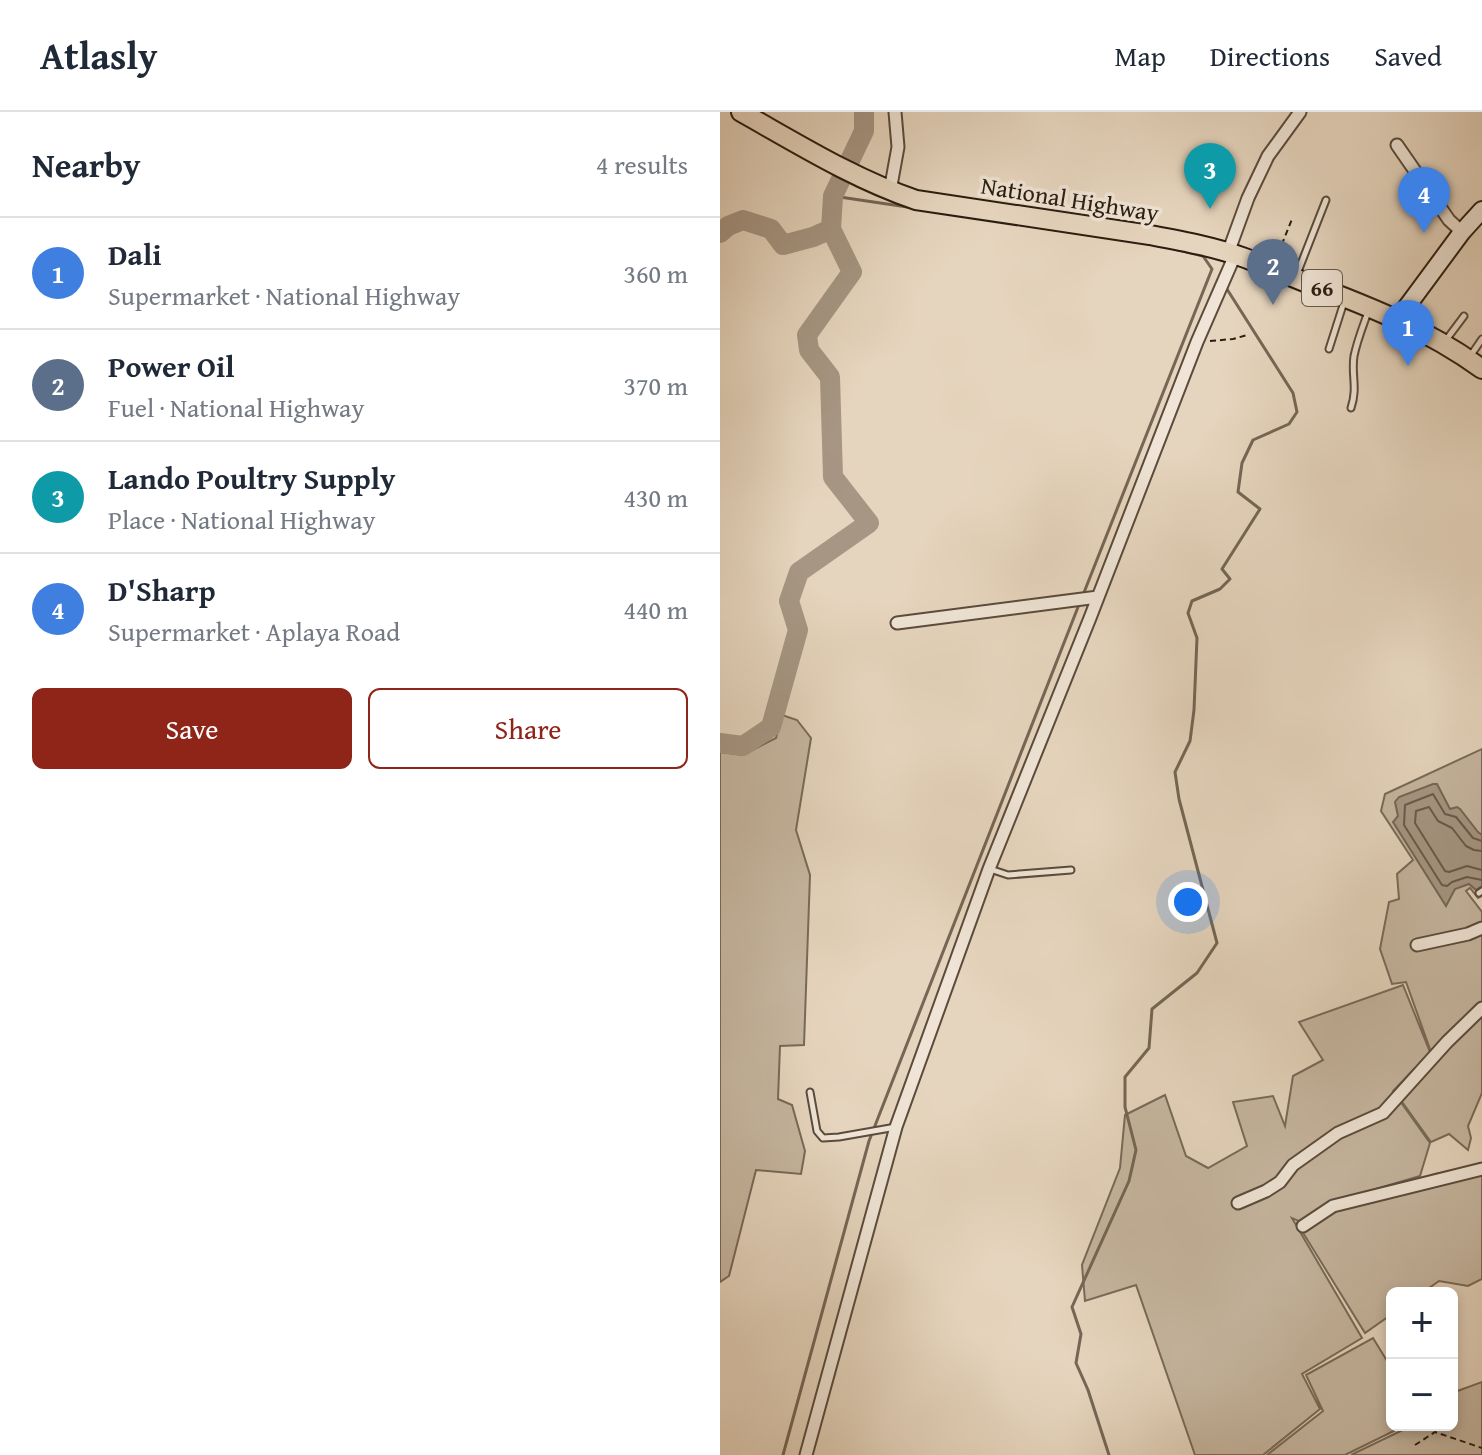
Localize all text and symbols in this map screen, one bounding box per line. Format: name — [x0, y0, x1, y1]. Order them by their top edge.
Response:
text: Atlasly — [40, 27, 158, 83]
text: Map — [1114, 35, 1166, 76]
text: Directions — [1210, 35, 1330, 76]
text: Saved — [1374, 35, 1442, 76]
text: Nearby — [32, 140, 141, 189]
pin: 3 — [1184, 143, 1236, 209]
text: 4 results — [596, 145, 688, 184]
pin: 4 — [1398, 167, 1450, 233]
street label: National Highway — [979, 168, 1161, 230]
text: Dali — [108, 232, 162, 276]
pin: 2 — [1247, 239, 1299, 305]
text: 1 — [51, 254, 65, 293]
text: 360 m — [623, 254, 688, 293]
road number: 66 — [1302, 270, 1342, 306]
text: Supermarket · National Highway — [108, 276, 460, 315]
pin: 1 — [1382, 300, 1434, 366]
text: Power Oil — [108, 344, 235, 388]
text: 2 — [51, 366, 65, 405]
text: 370 m — [623, 366, 688, 405]
text: Fuel · National Highway — [108, 388, 364, 427]
text: Lando Poultry Supply — [108, 456, 395, 500]
text: 3 — [51, 478, 65, 517]
text: 430 m — [623, 478, 688, 517]
text: Place · National Highway — [108, 500, 375, 539]
text: D'Sharp — [108, 568, 216, 612]
text: 4 — [51, 590, 65, 629]
text: 440 m — [623, 590, 688, 629]
text: Supermarket · Aplaya Road — [108, 612, 400, 651]
button: Save — [32, 688, 352, 769]
button: Share — [368, 688, 688, 769]
your location — [1168, 882, 1208, 922]
map controls — [1386, 1287, 1458, 1431]
button: + — [1386, 1287, 1458, 1359]
button: − — [1386, 1359, 1458, 1431]

